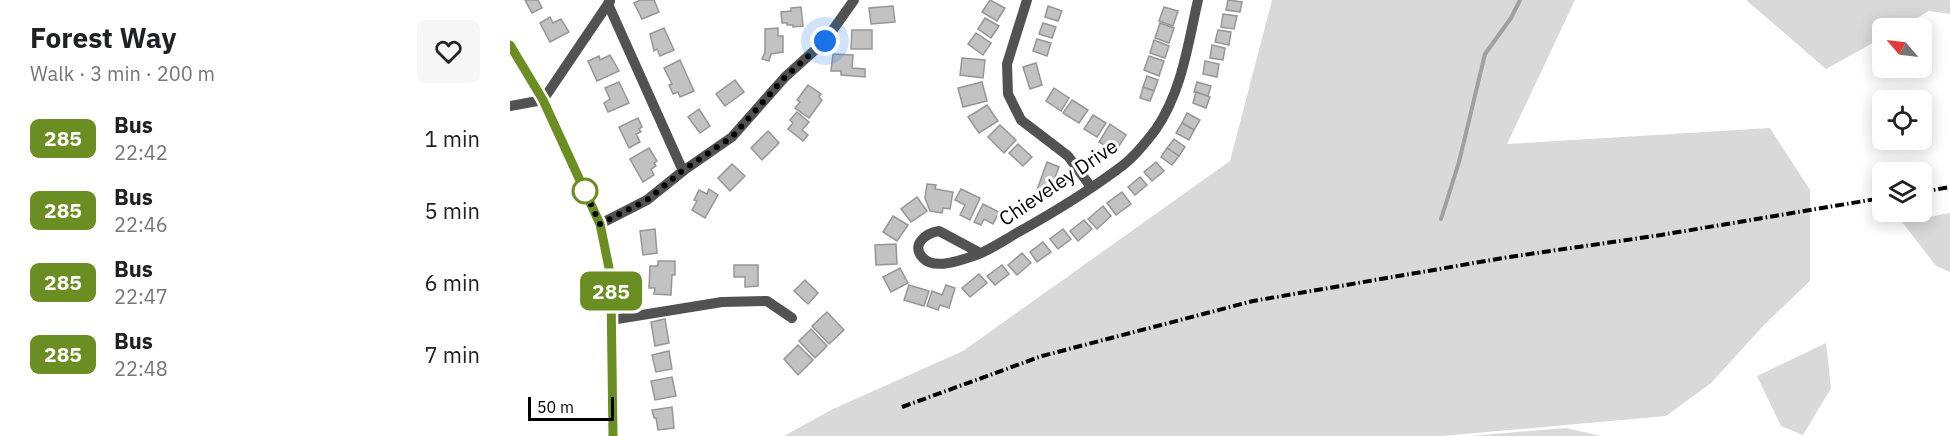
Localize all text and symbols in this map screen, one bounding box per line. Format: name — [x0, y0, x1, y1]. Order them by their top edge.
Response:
north arrow — [1872, 18, 1932, 78]
map controls — [1872, 18, 1932, 222]
text: Forest Way — [30, 19, 176, 56]
button: heart — [417, 20, 480, 83]
your location — [810, 26, 840, 56]
text: Walk · 3 min · 200 m — [30, 60, 215, 87]
button: locate — [1872, 90, 1932, 150]
text: Bus — [114, 110, 153, 139]
text: 285 — [44, 124, 82, 152]
text: 1 min — [424, 124, 480, 153]
street label: Chieveley Drive — [993, 132, 1123, 232]
text: 22:42 — [114, 139, 168, 166]
button: layers — [1872, 162, 1932, 222]
unlabelled marker — [572, 178, 598, 204]
text: Bus — [114, 182, 153, 211]
text: 285 — [44, 196, 82, 224]
text: 5 min — [424, 196, 480, 225]
text: 22:46 — [114, 211, 168, 238]
text: Bus — [114, 254, 153, 283]
text: 285 — [44, 268, 82, 296]
text: 6 min — [424, 268, 480, 297]
line badge: 285 — [576, 272, 646, 310]
text: 285 — [592, 277, 630, 305]
text: 22:47 — [114, 283, 168, 310]
text: Bus — [114, 326, 153, 355]
text: 285 — [44, 340, 82, 368]
text: 7 min — [424, 340, 480, 369]
text: 22:48 — [114, 355, 168, 382]
scale bar — [528, 394, 614, 422]
text: 50 m — [537, 397, 574, 417]

